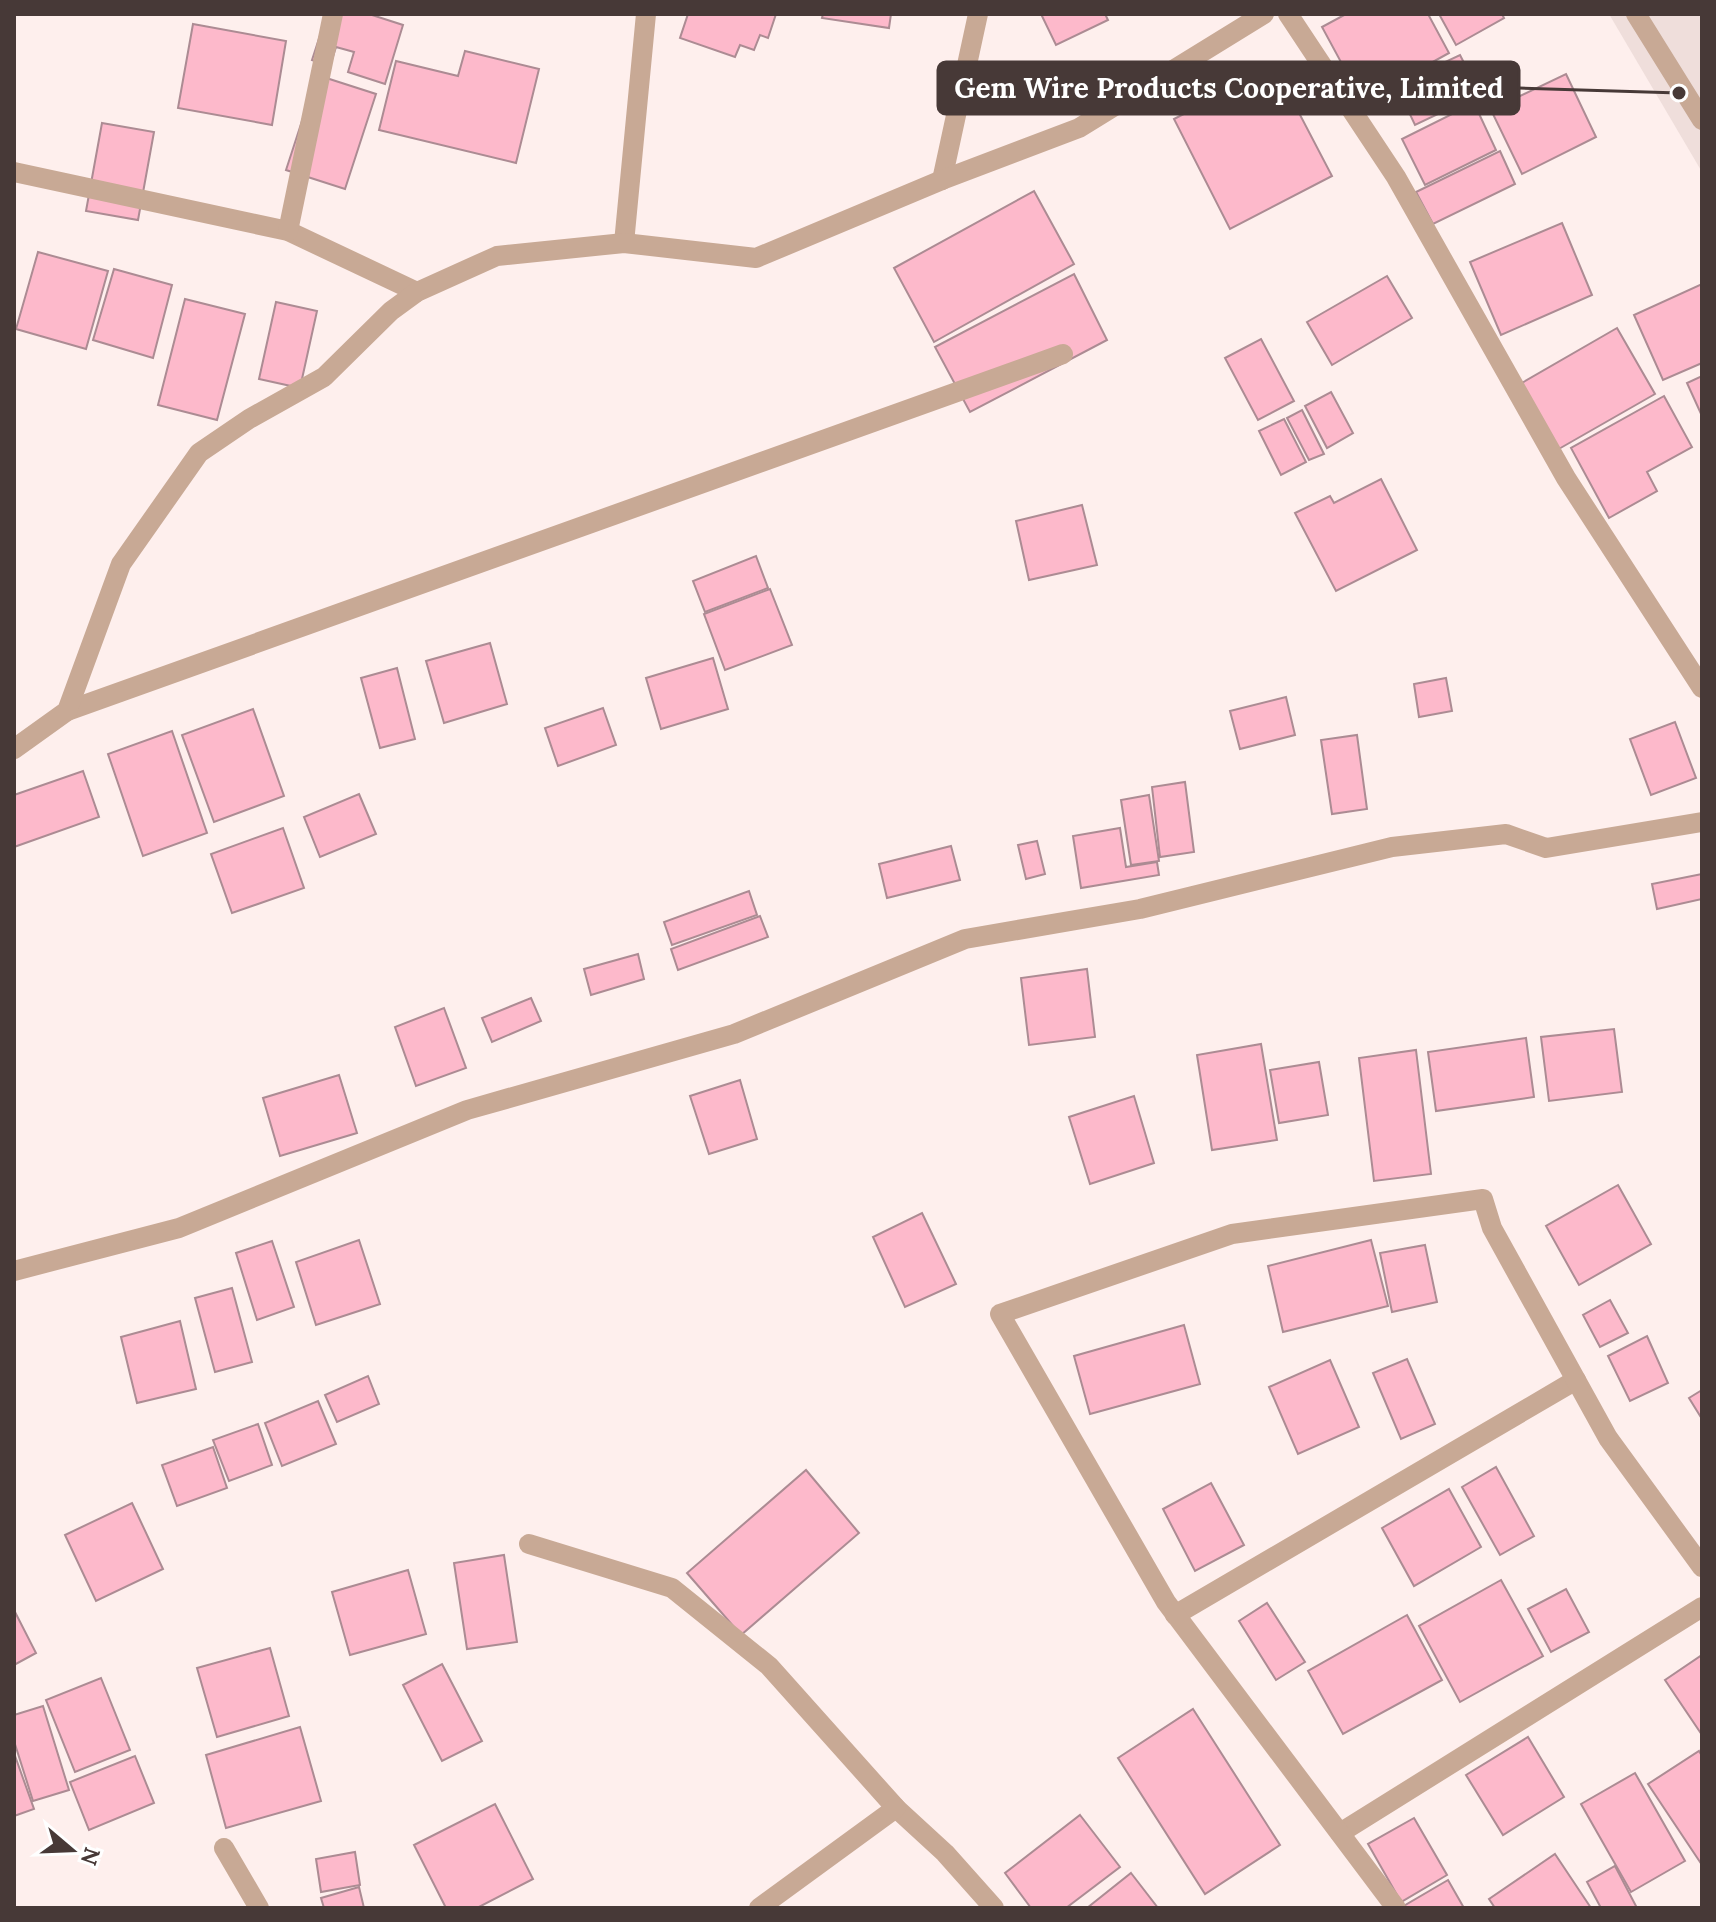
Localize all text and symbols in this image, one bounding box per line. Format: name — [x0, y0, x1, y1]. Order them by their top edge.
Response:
callout: Gem Wire Products Cooperative, Limited — [938, 62, 1519, 114]
text: Gem Wire Products Cooperative, Limited — [954, 70, 1504, 106]
north arrow — [32, 1810, 112, 1890]
text: N — [75, 1844, 107, 1869]

